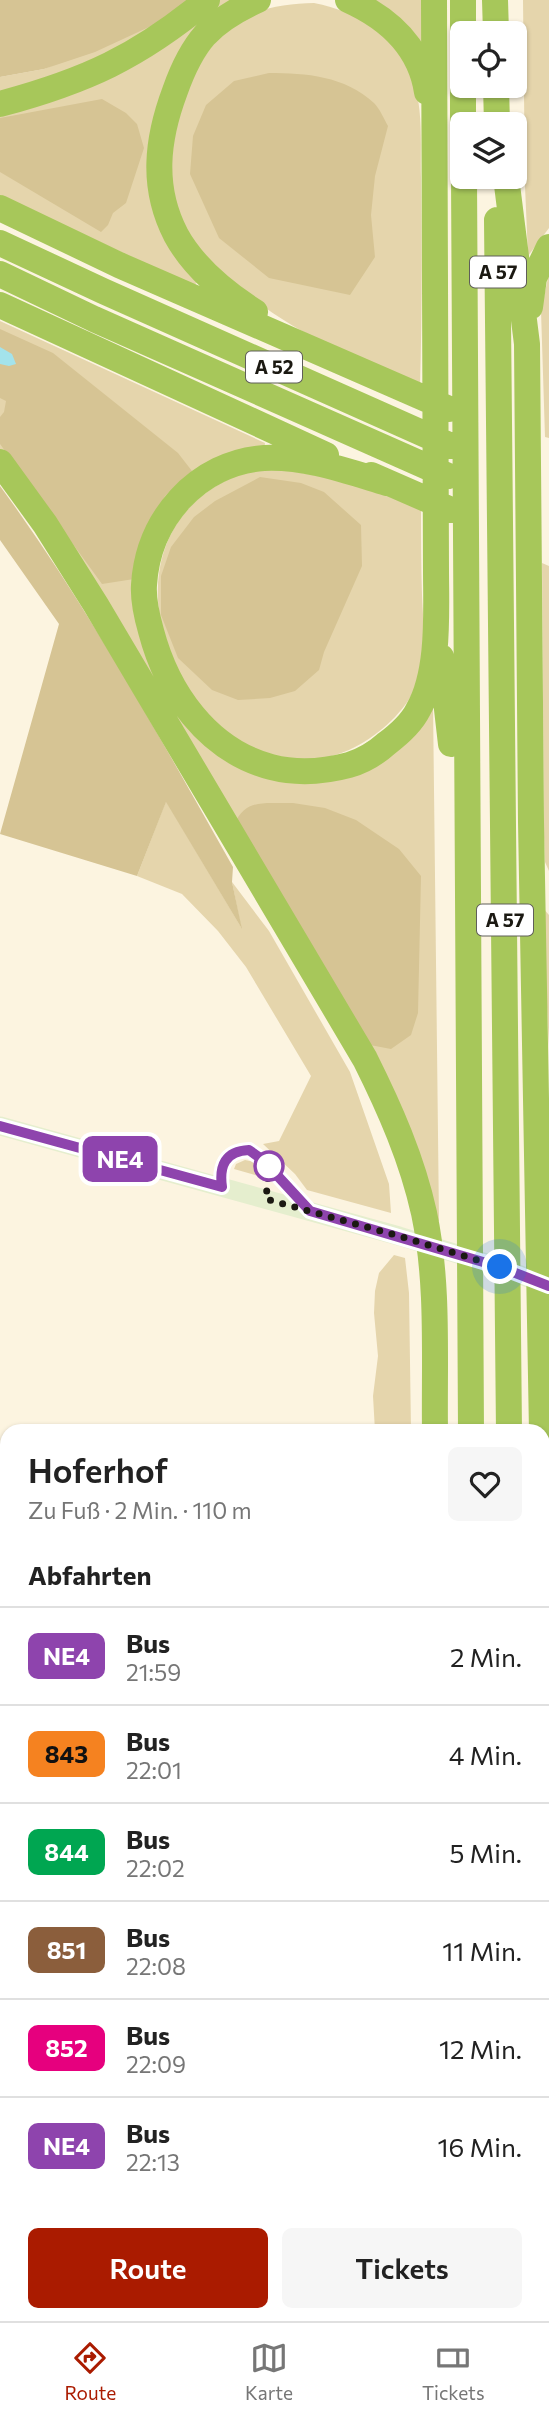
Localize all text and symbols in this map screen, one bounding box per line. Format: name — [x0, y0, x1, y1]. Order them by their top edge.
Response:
map controls — [450, 21, 527, 189]
button: locate — [450, 21, 527, 98]
button: layers — [450, 112, 527, 189]
road number: A 57 — [470, 256, 526, 288]
road number: A 52 — [246, 352, 302, 382]
road number: A 57 — [477, 904, 533, 936]
line badge: NE4 — [80, 1136, 160, 1182]
text: NE4 — [97, 1144, 143, 1173]
unlabelled marker — [254, 1151, 284, 1181]
your location — [482, 1249, 517, 1284]
button: heart — [448, 1447, 522, 1521]
text: Hoferhof — [28, 1449, 168, 1490]
text: Zu Fuß · 2 Min. · 110 m — [28, 1496, 252, 1524]
text: Abfahrten — [28, 1559, 151, 1590]
text: Bus — [126, 1627, 170, 1658]
text: NE4 — [43, 1641, 90, 1670]
text: 2 Min. — [450, 1641, 522, 1672]
text: 21:59 — [126, 1658, 181, 1686]
text: Bus — [126, 1725, 170, 1756]
text: 843 — [45, 1739, 88, 1768]
text: 4 Min. — [449, 1739, 522, 1770]
text: 22:01 — [126, 1756, 182, 1784]
text: Bus — [126, 1823, 170, 1854]
text: 844 — [44, 1837, 89, 1866]
text: 5 Min. — [449, 1837, 522, 1868]
text: 22:02 — [126, 1854, 185, 1882]
text: Bus — [126, 1921, 170, 1952]
text: 851 — [47, 1935, 86, 1964]
text: 11 Min. — [442, 1935, 522, 1966]
text: 22:08 — [126, 1952, 186, 1980]
text: Bus — [126, 2019, 170, 2050]
text: 852 — [45, 2033, 88, 2062]
text: 12 Min. — [439, 2033, 522, 2064]
text: 22:09 — [126, 2050, 186, 2078]
text: Bus — [126, 2117, 170, 2148]
text: NE4 — [43, 2131, 90, 2160]
text: 16 Min. — [438, 2131, 522, 2162]
text: 22:13 — [126, 2148, 180, 2176]
button: Route — [28, 2228, 268, 2308]
button: Tickets — [282, 2228, 522, 2308]
tab: Route — [64, 2339, 116, 2404]
tab: Karte — [245, 2339, 293, 2404]
tab: Tickets — [422, 2339, 485, 2404]

